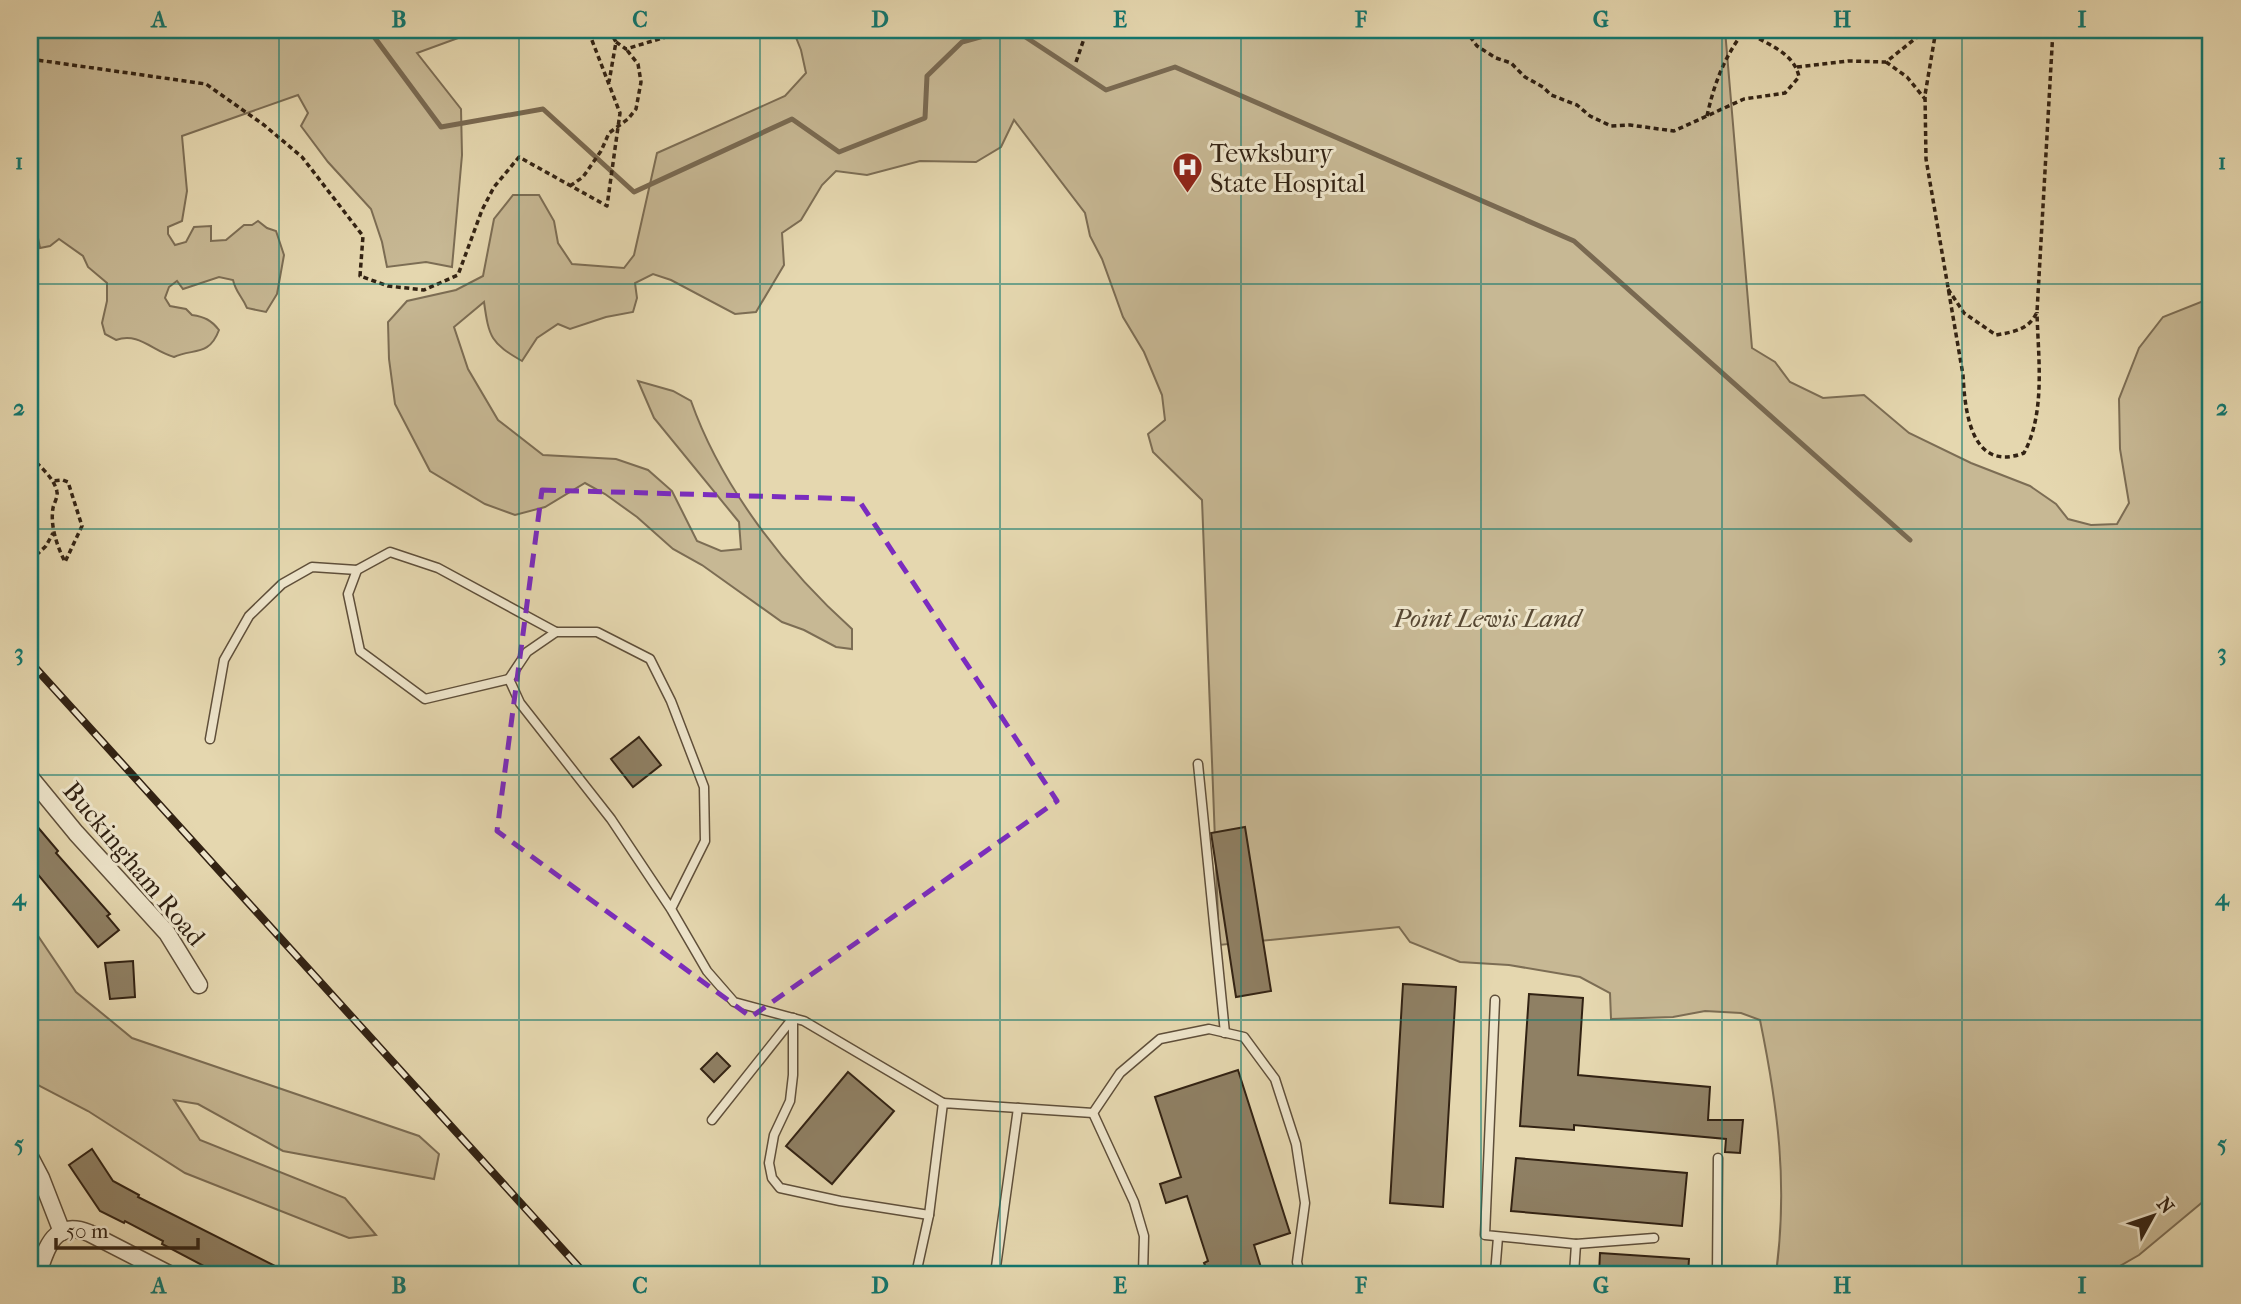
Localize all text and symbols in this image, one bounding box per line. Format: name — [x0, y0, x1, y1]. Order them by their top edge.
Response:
text: A — [150, 6, 168, 33]
text: B — [392, 6, 407, 33]
text: C — [632, 6, 648, 33]
text: D — [871, 6, 889, 33]
text: E — [1113, 6, 1127, 33]
text: F — [1354, 6, 1368, 33]
text: G — [1593, 6, 1609, 33]
text: H — [1833, 6, 1851, 33]
text: I — [2078, 6, 2087, 33]
place label: Tewksbury State Hospital — [1210, 138, 1365, 199]
text: 1 — [15, 148, 23, 175]
text: 1 — [2218, 148, 2226, 175]
hospital icon: Tewksbury State Hospital — [1170, 151, 1204, 195]
text: 2 — [13, 394, 25, 421]
text: 2 — [2216, 394, 2228, 421]
park label: Point Lewis Land — [1392, 603, 1585, 634]
text: 3 — [14, 639, 24, 666]
text: 3 — [2217, 639, 2227, 666]
street label: Buckingham Road — [56, 776, 212, 953]
text: 4 — [11, 884, 27, 911]
text: 4 — [2214, 884, 2230, 911]
text: 5 — [14, 1130, 24, 1157]
text: 5 — [2217, 1130, 2227, 1157]
north arrow — [2118, 1182, 2188, 1252]
text: N — [2152, 1193, 2179, 1219]
scale bar — [56, 1206, 198, 1250]
text: 50 m — [66, 1219, 109, 1243]
text: A — [150, 1272, 168, 1299]
text: B — [392, 1272, 407, 1299]
text: C — [632, 1272, 648, 1299]
text: D — [871, 1272, 889, 1299]
text: E — [1113, 1272, 1127, 1299]
text: F — [1354, 1272, 1368, 1299]
text: G — [1593, 1272, 1609, 1299]
text: H — [1833, 1272, 1851, 1299]
text: I — [2078, 1272, 2087, 1299]

